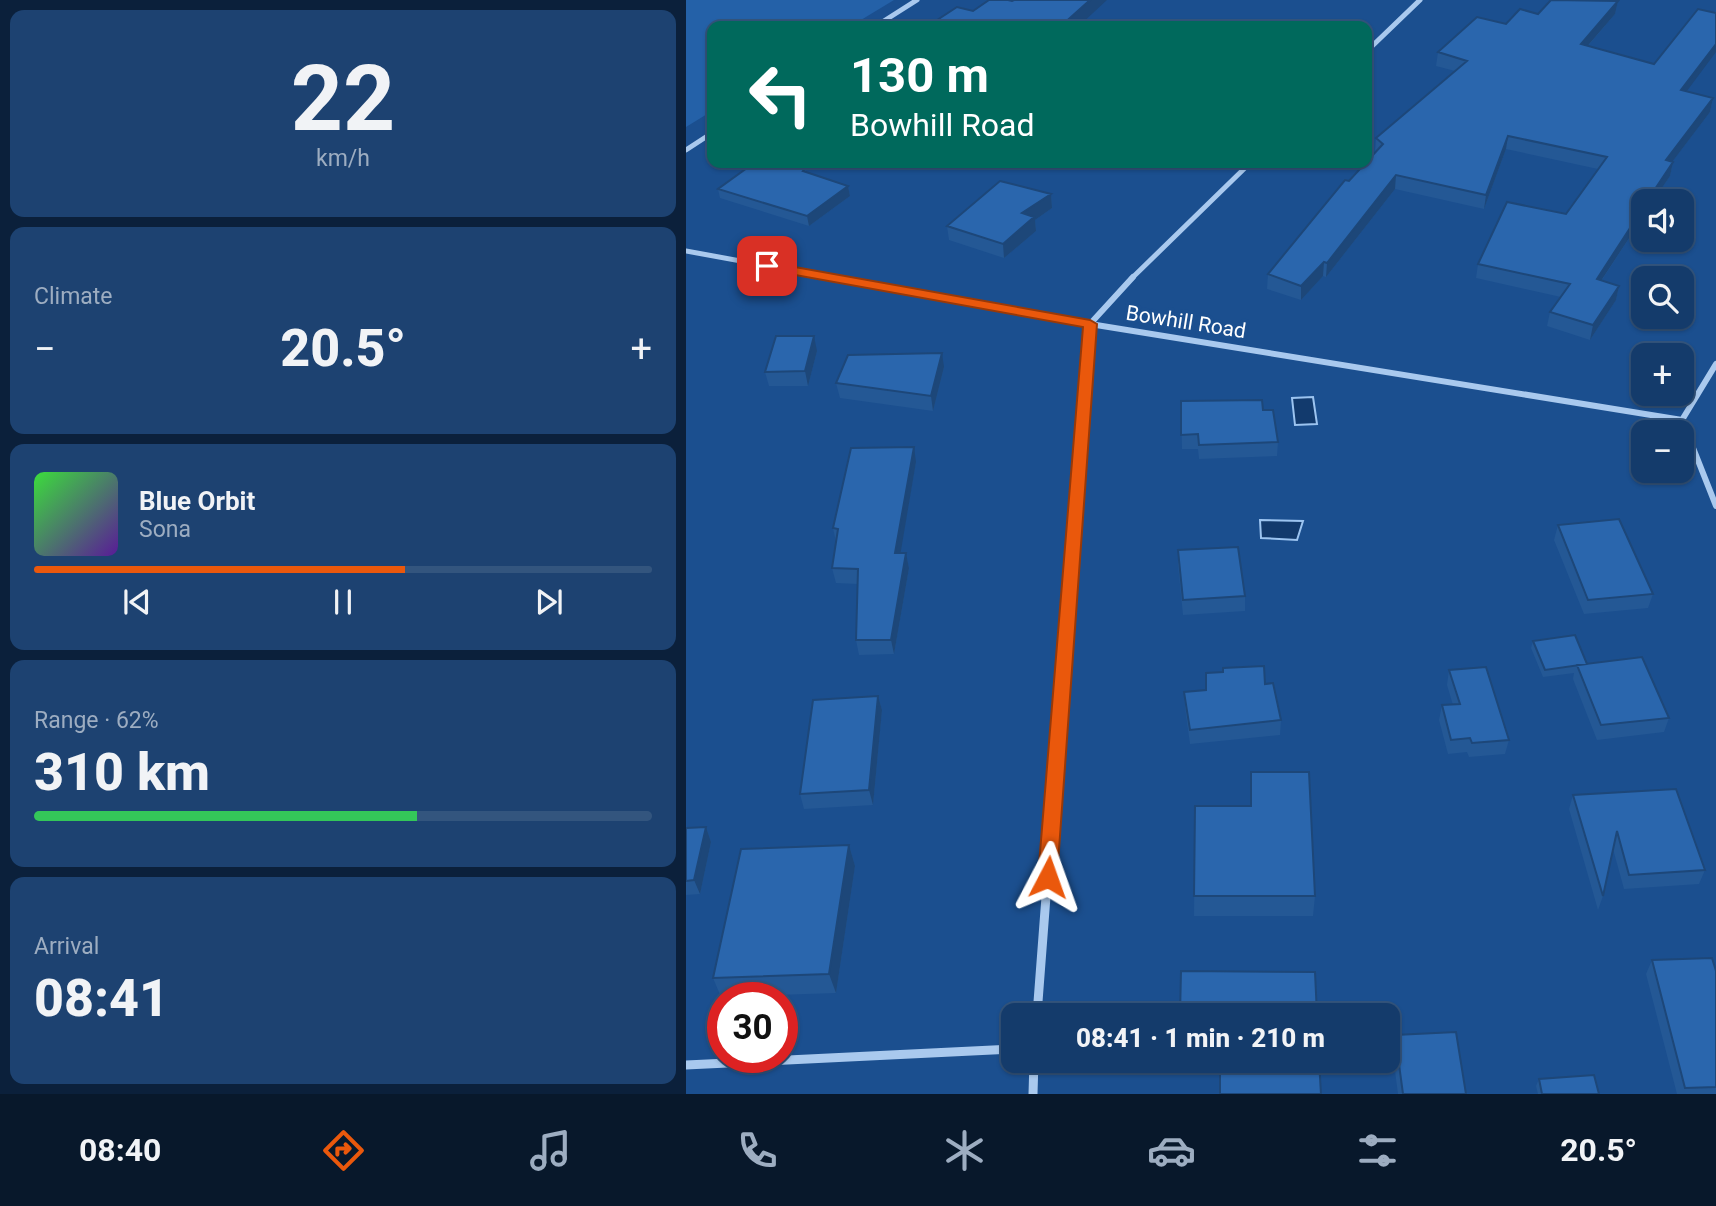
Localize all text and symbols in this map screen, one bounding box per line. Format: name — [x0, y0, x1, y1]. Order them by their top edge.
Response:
text: 22 — [291, 46, 395, 152]
text: 130 m — [850, 47, 989, 104]
icon: left — [735, 49, 826, 140]
text: Bowhill Road — [850, 106, 1035, 144]
text: km/h — [316, 145, 370, 172]
map controls — [1631, 189, 1694, 483]
button: sound — [1631, 189, 1694, 252]
pin — [737, 236, 797, 296]
icon: arrive — [748, 247, 786, 285]
button: search — [1631, 266, 1694, 329]
text: Climate — [34, 283, 113, 310]
street label: Bowhill Road — [1124, 301, 1248, 343]
text: 20.5° — [280, 318, 406, 379]
text: − — [34, 327, 56, 371]
text: + — [630, 327, 652, 371]
button: + — [1631, 343, 1694, 406]
button: − — [1631, 420, 1694, 483]
text: Blue Orbit — [139, 486, 255, 516]
text: Sona — [139, 516, 191, 543]
icon: previous — [118, 583, 156, 621]
icon: pause — [324, 583, 362, 621]
icon: next — [530, 583, 568, 621]
text: Range · 62% — [34, 707, 159, 734]
text: 310 km — [34, 742, 210, 803]
position arrow — [1011, 840, 1085, 914]
text: Arrival — [34, 933, 99, 960]
text: 08:41 — [34, 968, 169, 1029]
speed limit sign: 30 — [707, 982, 798, 1073]
text: 08:41 · 1 min · 210 m — [1076, 1023, 1325, 1053]
icon: directions — [319, 1126, 368, 1175]
icon: music — [526, 1126, 575, 1175]
icon: phone — [733, 1126, 782, 1175]
icon: climate — [940, 1126, 989, 1175]
icon: car — [1147, 1126, 1196, 1175]
icon: filters — [1353, 1126, 1402, 1175]
text: 08:40 — [79, 1131, 161, 1169]
text: 20.5° — [1560, 1131, 1637, 1169]

